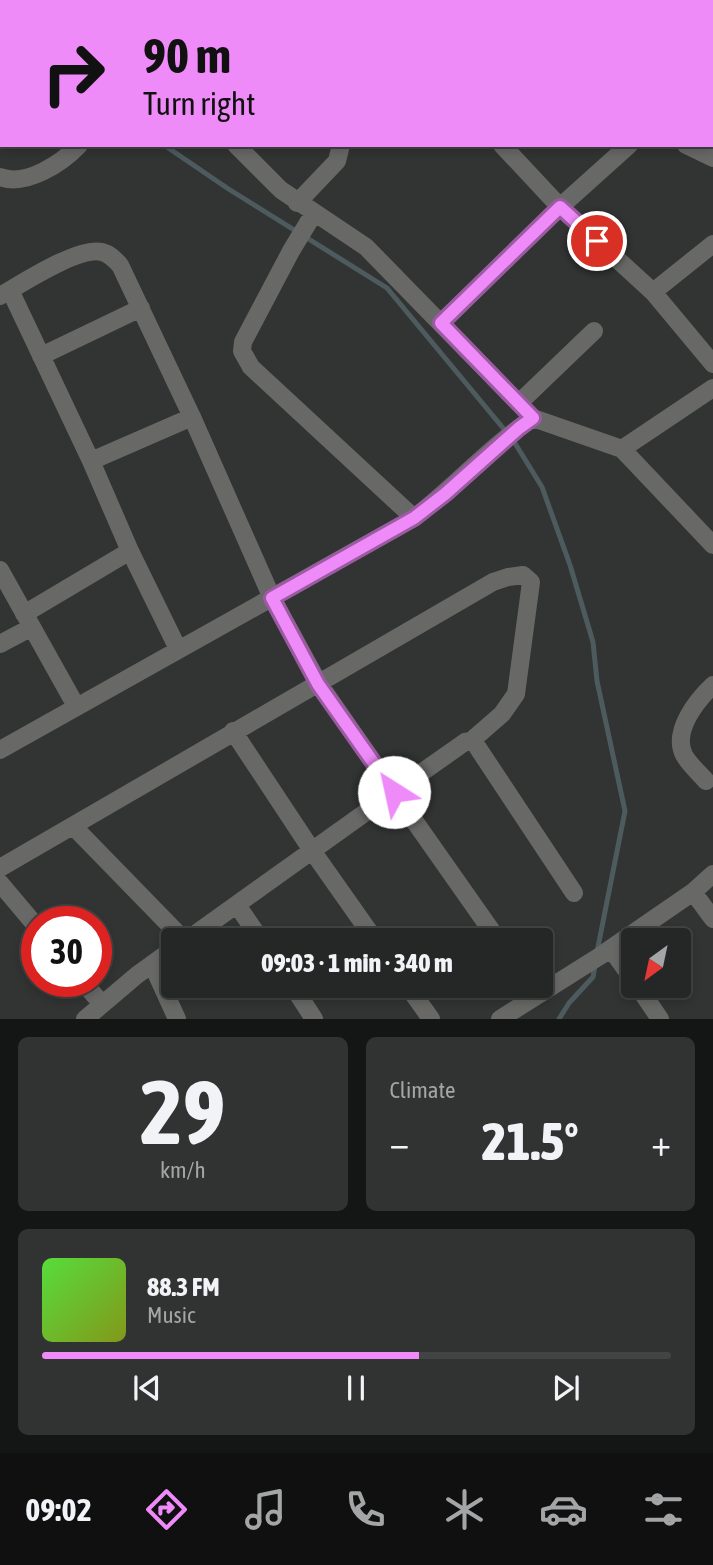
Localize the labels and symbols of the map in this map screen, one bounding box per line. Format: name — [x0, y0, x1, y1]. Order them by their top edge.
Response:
pin — [567, 211, 627, 271]
position arrow — [357, 755, 431, 829]
speed limit sign: 30 — [21, 906, 112, 997]
north arrow — [621, 928, 691, 998]

